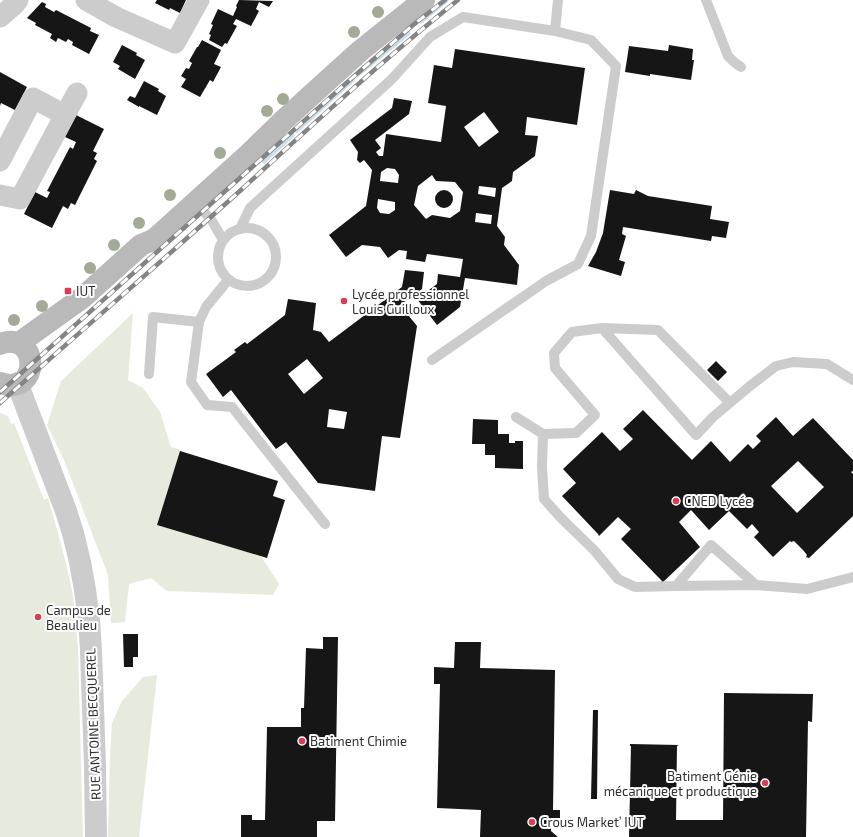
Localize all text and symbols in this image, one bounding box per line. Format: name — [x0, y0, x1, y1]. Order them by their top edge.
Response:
place label: IUT — [76, 283, 96, 299]
marker: IUT — [63, 286, 73, 296]
place label: Lycée professionnel Louis Guilloux — [352, 286, 469, 317]
marker: Lycée professionnel Louis Guilloux — [339, 296, 349, 306]
place label: CNED Lycée — [684, 493, 752, 509]
marker: CNED Lycée — [671, 496, 681, 506]
place label: Campus de Beaulieu — [46, 602, 111, 633]
marker: Campus de Beaulieu — [33, 612, 43, 622]
street label: RUE ANTOINE BECQUEREL — [82, 648, 104, 800]
place label: Batiment Chimie — [310, 733, 407, 749]
marker: Batiment Chimie — [297, 736, 307, 746]
place label: Batiment Génie mécanique et productique — [604, 768, 757, 799]
marker: Batiment Génie mécanique et productique — [760, 778, 770, 788]
place label: Crous Market’ IUT — [540, 814, 644, 830]
marker: Crous Market’ IUT — [527, 817, 537, 827]

